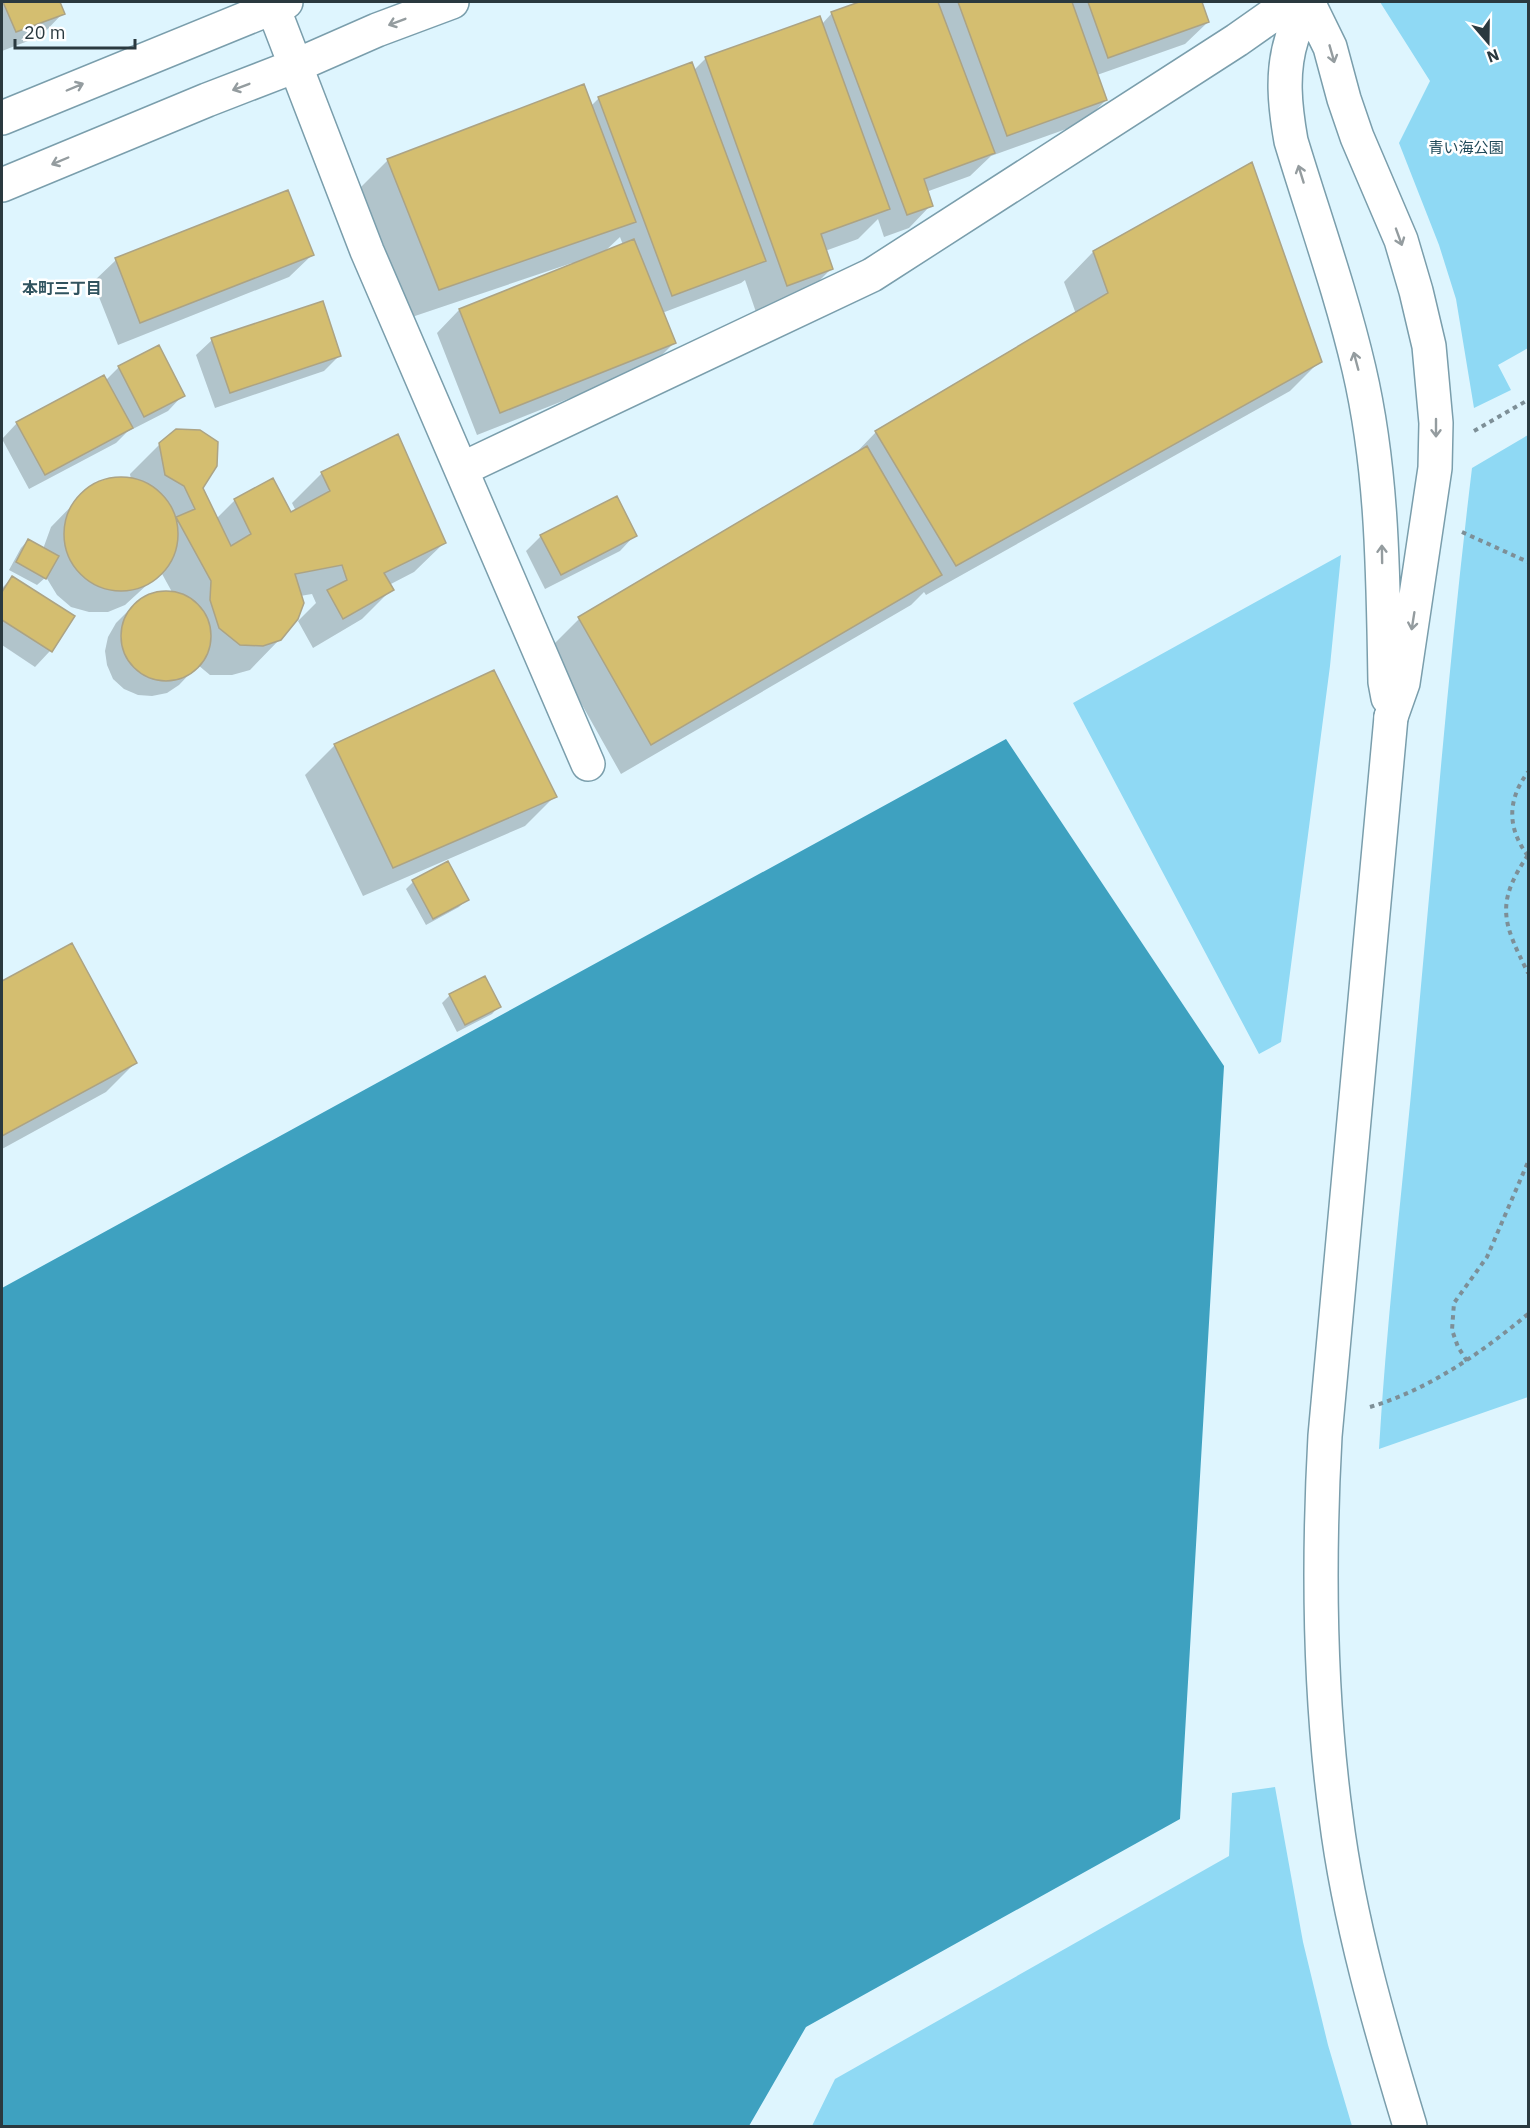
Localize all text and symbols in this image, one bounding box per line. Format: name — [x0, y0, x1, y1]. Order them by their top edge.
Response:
scale bar — [15, 12, 135, 50]
north arrow — [1458, 12, 1518, 72]
one-way arrow — [388, 18, 407, 29]
text: 20 m — [24, 21, 66, 44]
one-way arrow — [1327, 44, 1338, 63]
text: N — [1484, 45, 1502, 67]
one-way arrow — [65, 81, 84, 92]
one-way arrow — [232, 82, 250, 93]
park label: 青い海公園 — [1428, 138, 1504, 157]
one-way arrow — [51, 156, 70, 167]
one-way arrow — [1295, 165, 1306, 184]
one-way arrow — [1394, 227, 1405, 246]
district label: 本町三丁目 — [22, 278, 102, 298]
one-way arrow — [1350, 352, 1362, 371]
one-way arrow — [1430, 417, 1442, 437]
one-way arrow — [1376, 545, 1388, 565]
one-way arrow — [1408, 611, 1419, 630]

